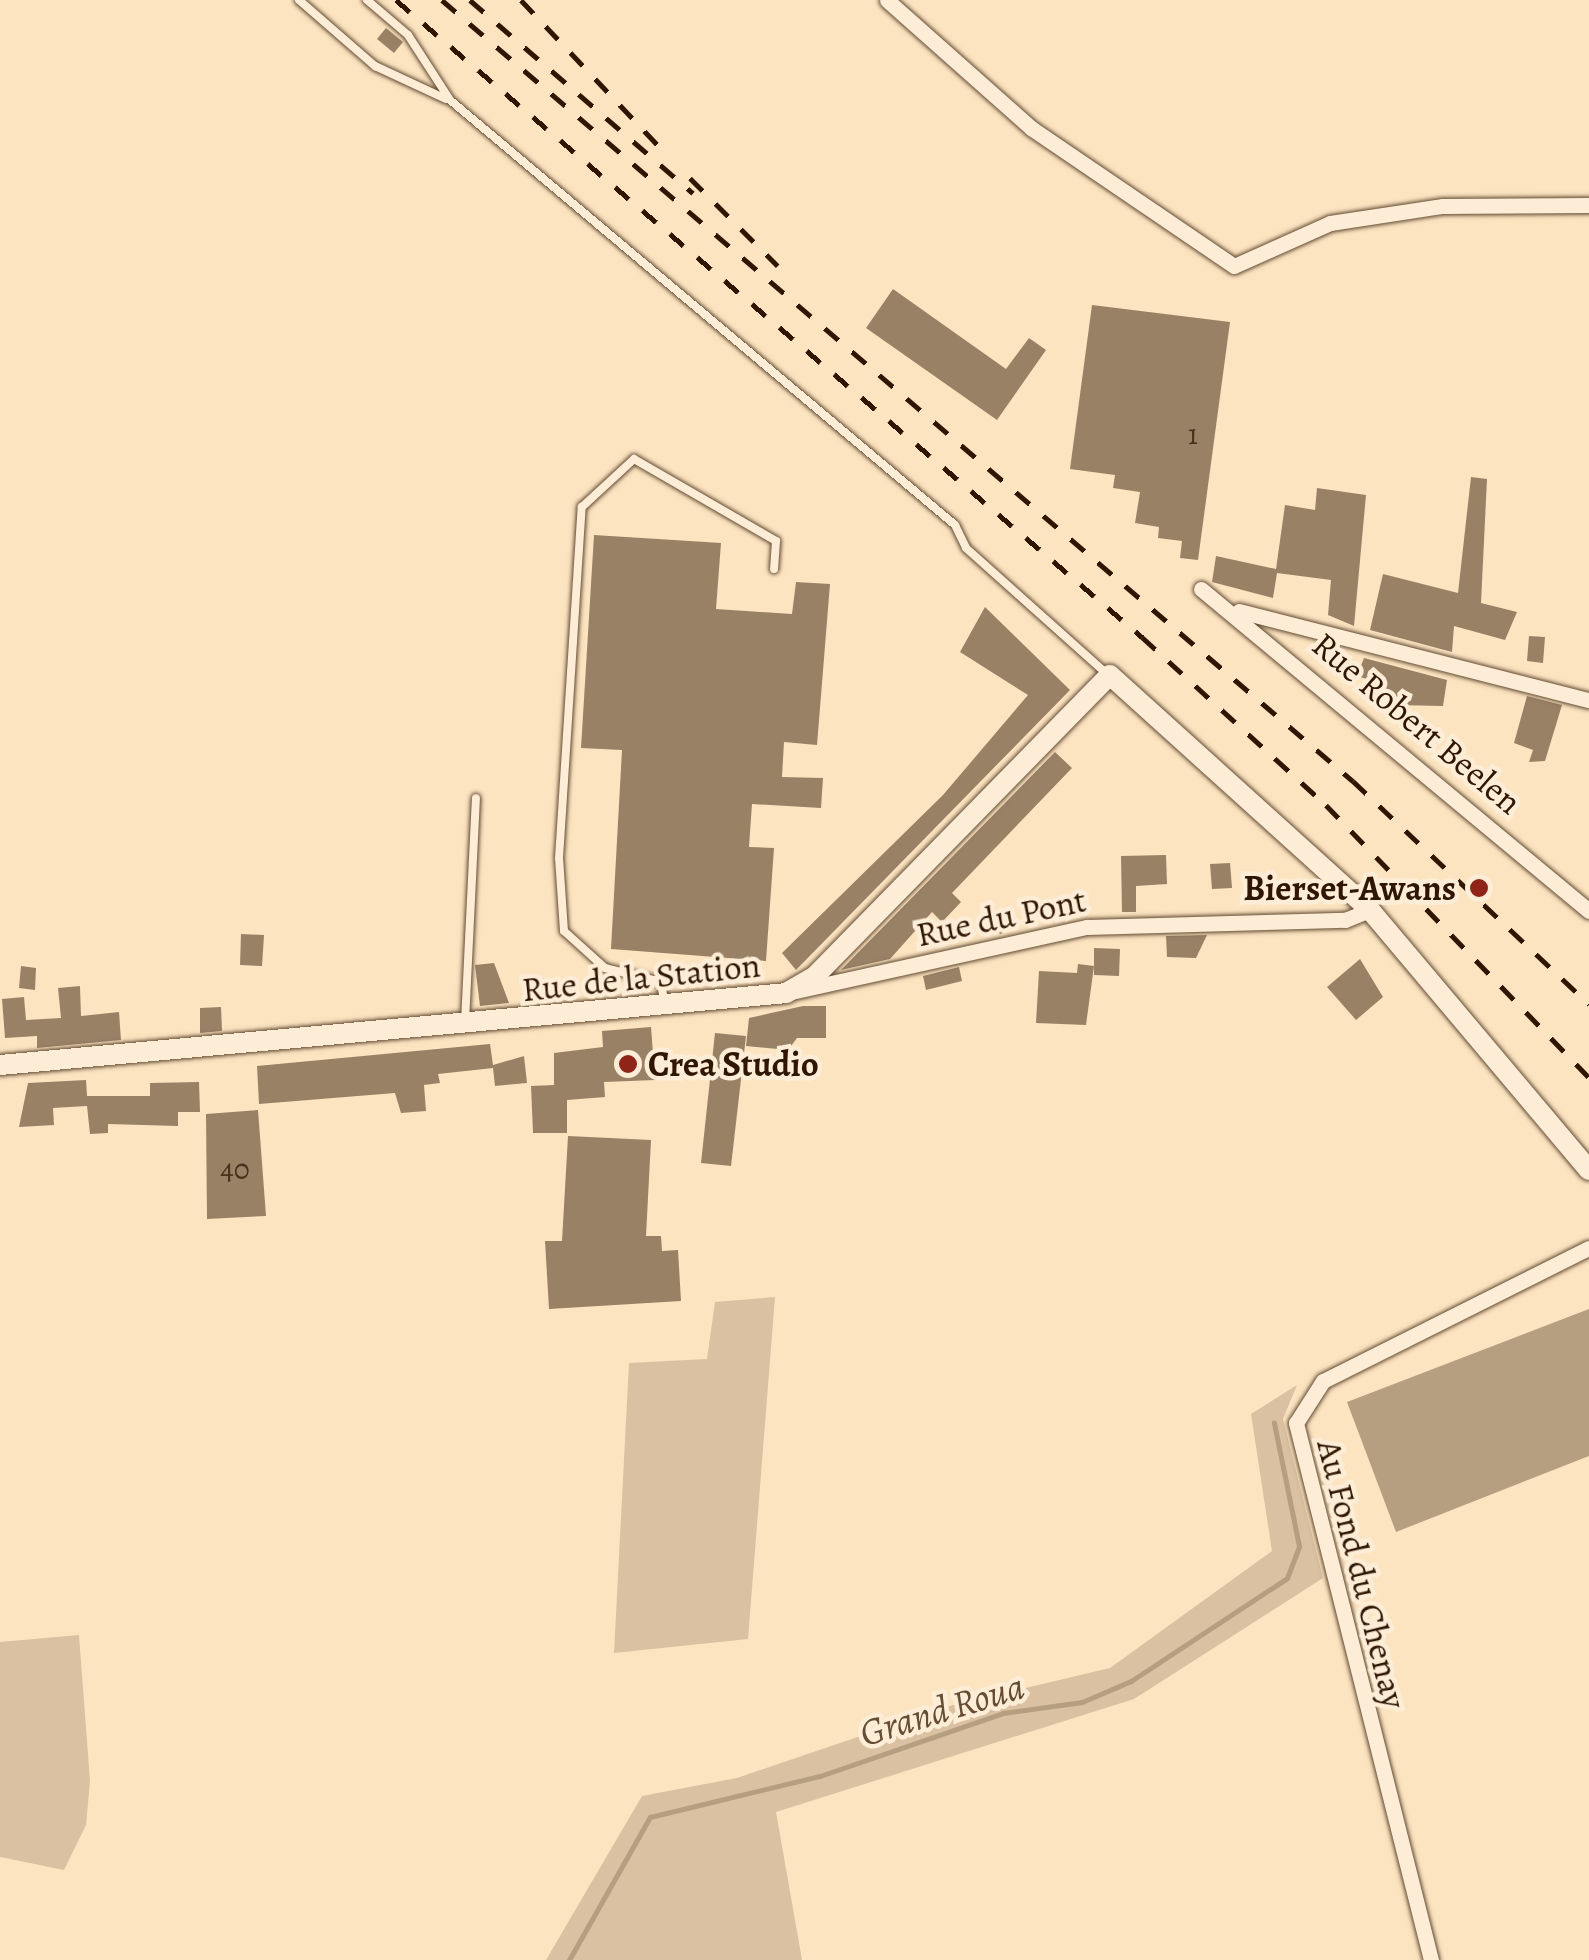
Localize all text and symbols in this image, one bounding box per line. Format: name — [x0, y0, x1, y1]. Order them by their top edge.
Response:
house number: 1 — [1188, 416, 1198, 452]
street label: Rue Robert Beelen — [1304, 623, 1530, 823]
place label: Bierset-Awans — [1243, 867, 1456, 909]
marker: Bierset-Awans — [1466, 875, 1492, 901]
street label: Rue du Pont — [912, 879, 1090, 955]
street label: Rue de la Station — [520, 944, 762, 1010]
place label: Crea Studio — [648, 1043, 819, 1085]
marker: Crea Studio — [617, 1053, 639, 1075]
house number: 40 — [220, 1151, 250, 1187]
street label: Au Fond du Chenay — [1308, 1435, 1416, 1713]
water label: Grand Roua — [854, 1663, 1030, 1757]

